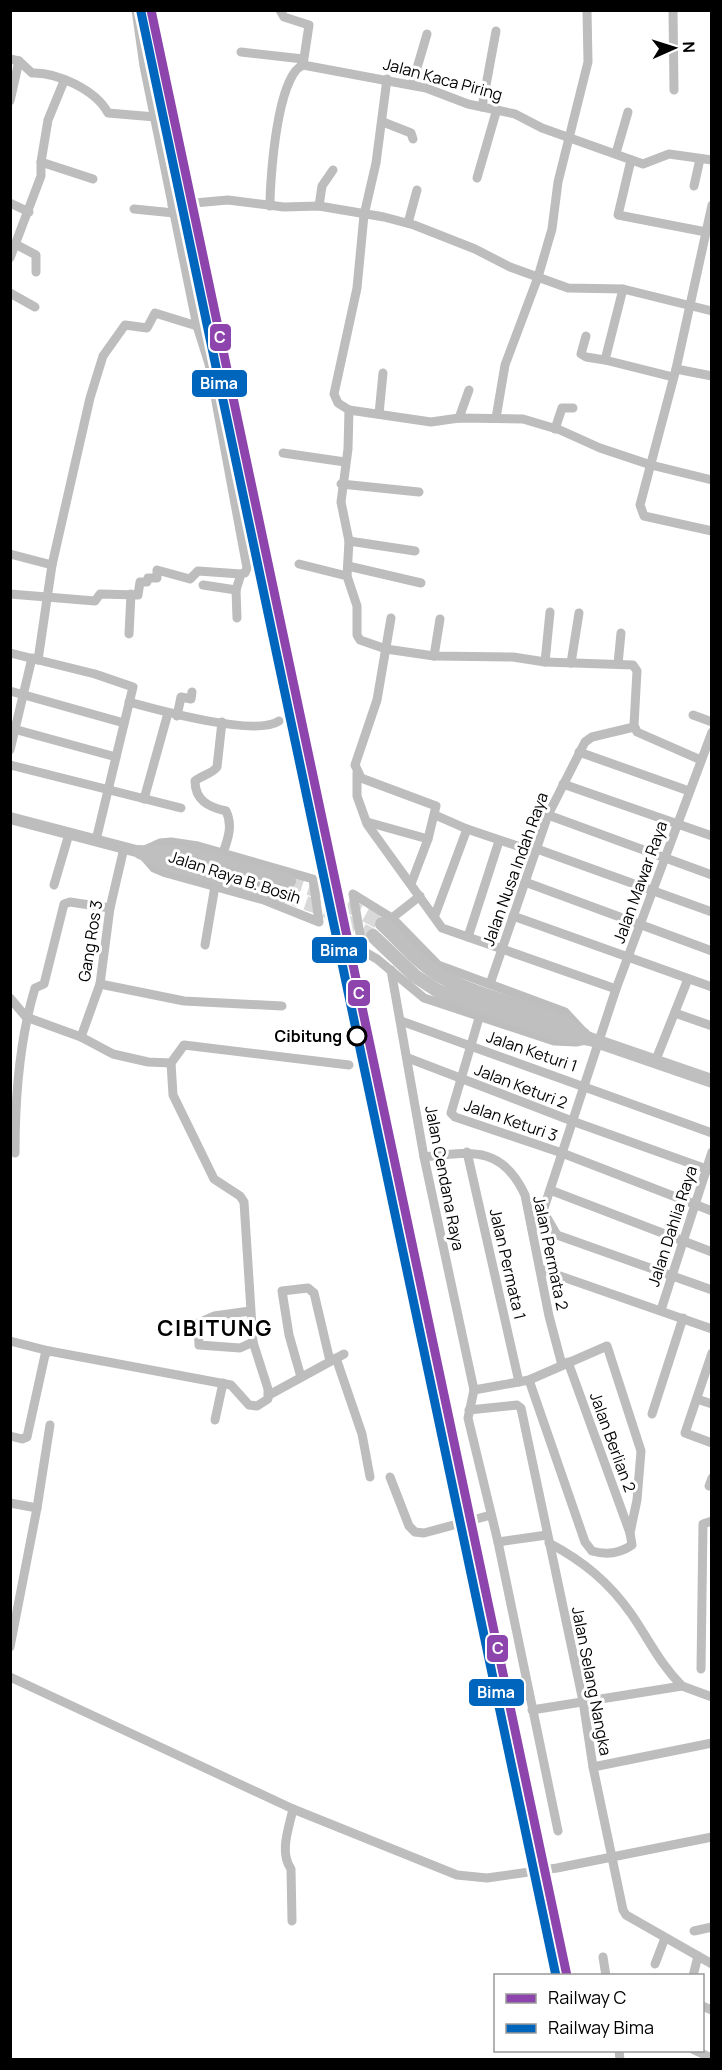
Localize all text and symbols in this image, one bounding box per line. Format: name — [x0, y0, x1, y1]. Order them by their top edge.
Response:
north arrow — [644, 18, 704, 78]
text: N — [678, 41, 700, 54]
street label: Jalan Kaca Piring — [381, 52, 505, 106]
line badge: C — [209, 323, 232, 352]
text: C — [214, 326, 226, 348]
line badge: Bima — [191, 369, 248, 398]
text: Bima — [200, 372, 238, 394]
street label: Jalan Nusa Indah Raya — [477, 789, 553, 949]
street label: Jalan Mawar Raya — [608, 818, 672, 946]
street label: Jalan Raya B. Bosih — [166, 845, 304, 909]
street label: Gang Ros 3 — [73, 899, 107, 983]
line badge: Bima — [311, 936, 368, 964]
text: Bima — [320, 939, 358, 961]
line badge: C — [347, 979, 371, 1007]
text: C — [353, 982, 365, 1004]
place label: Cibitung — [275, 1025, 342, 1047]
street label: Jalan Keturi 1 — [484, 1025, 580, 1077]
marker: Cibitung — [347, 1026, 367, 1046]
street label: Jalan Keturi 2 — [472, 1058, 570, 1114]
street label: Jalan Keturi 3 — [461, 1094, 561, 1146]
street label: Jalan Cendana Raya — [420, 1104, 470, 1252]
street label: Jalan Dahlia Raya — [642, 1163, 702, 1289]
street label: Jalan Permata 2 — [528, 1194, 574, 1312]
street label: Jalan Permata 1 — [485, 1206, 531, 1322]
district label: CIBITUNG — [157, 1313, 273, 1343]
street label: Jalan Berlian 2 — [585, 1389, 641, 1495]
street label: Jalan Selang Nangka — [567, 1605, 617, 1757]
line badge: C — [486, 1634, 509, 1663]
text: C — [492, 1637, 504, 1659]
line badge: Bima — [468, 1678, 525, 1707]
text: Bima — [477, 1681, 515, 1703]
legend — [494, 1974, 704, 2052]
text: Railway C — [548, 1985, 627, 2009]
text: Railway Bima — [548, 2015, 654, 2039]

